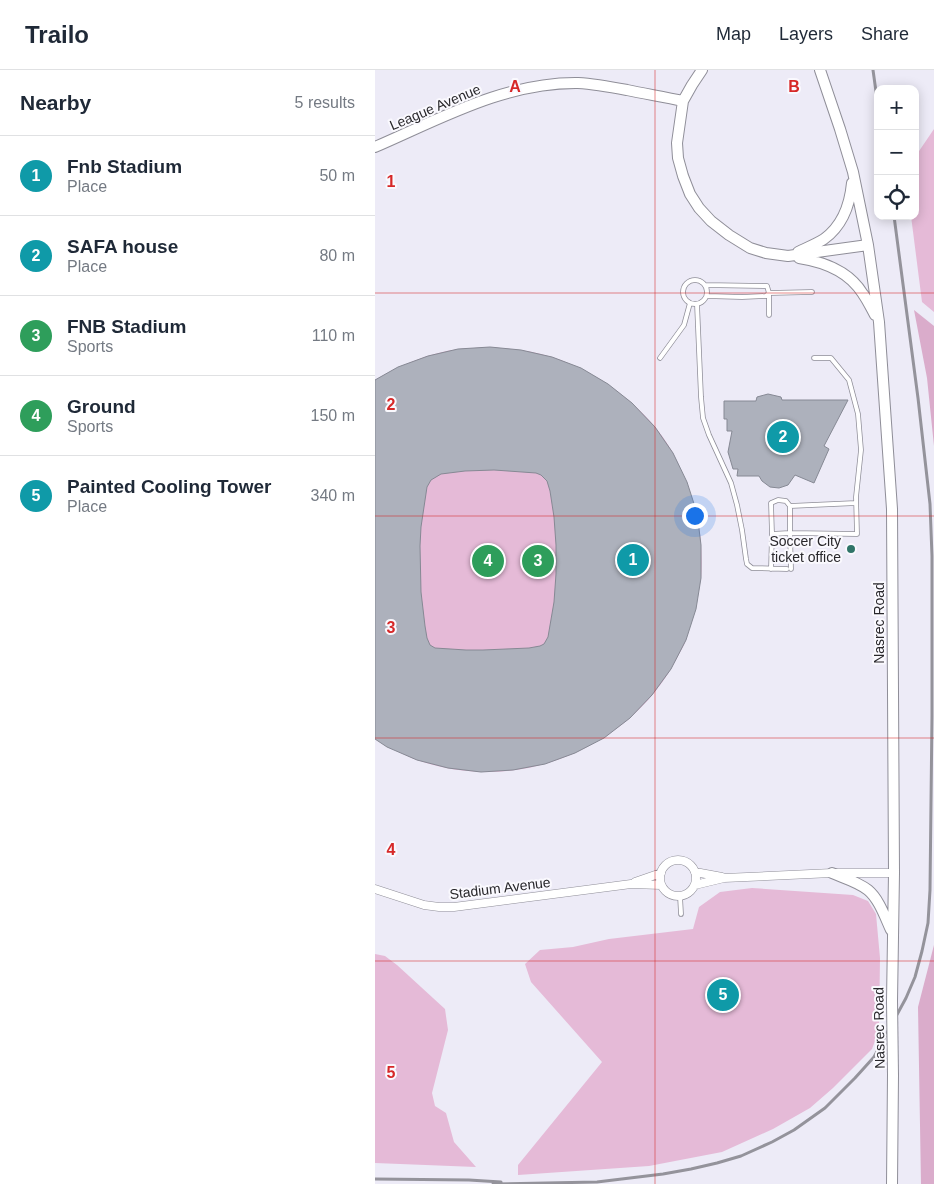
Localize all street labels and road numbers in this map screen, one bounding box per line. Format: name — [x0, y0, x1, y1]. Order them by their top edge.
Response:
street label: League Avenue — [387, 81, 483, 133]
street label: Nasrec Road — [871, 582, 887, 664]
street label: Stadium Avenue — [449, 874, 552, 902]
street label: Nasrec Road — [870, 987, 888, 1069]

